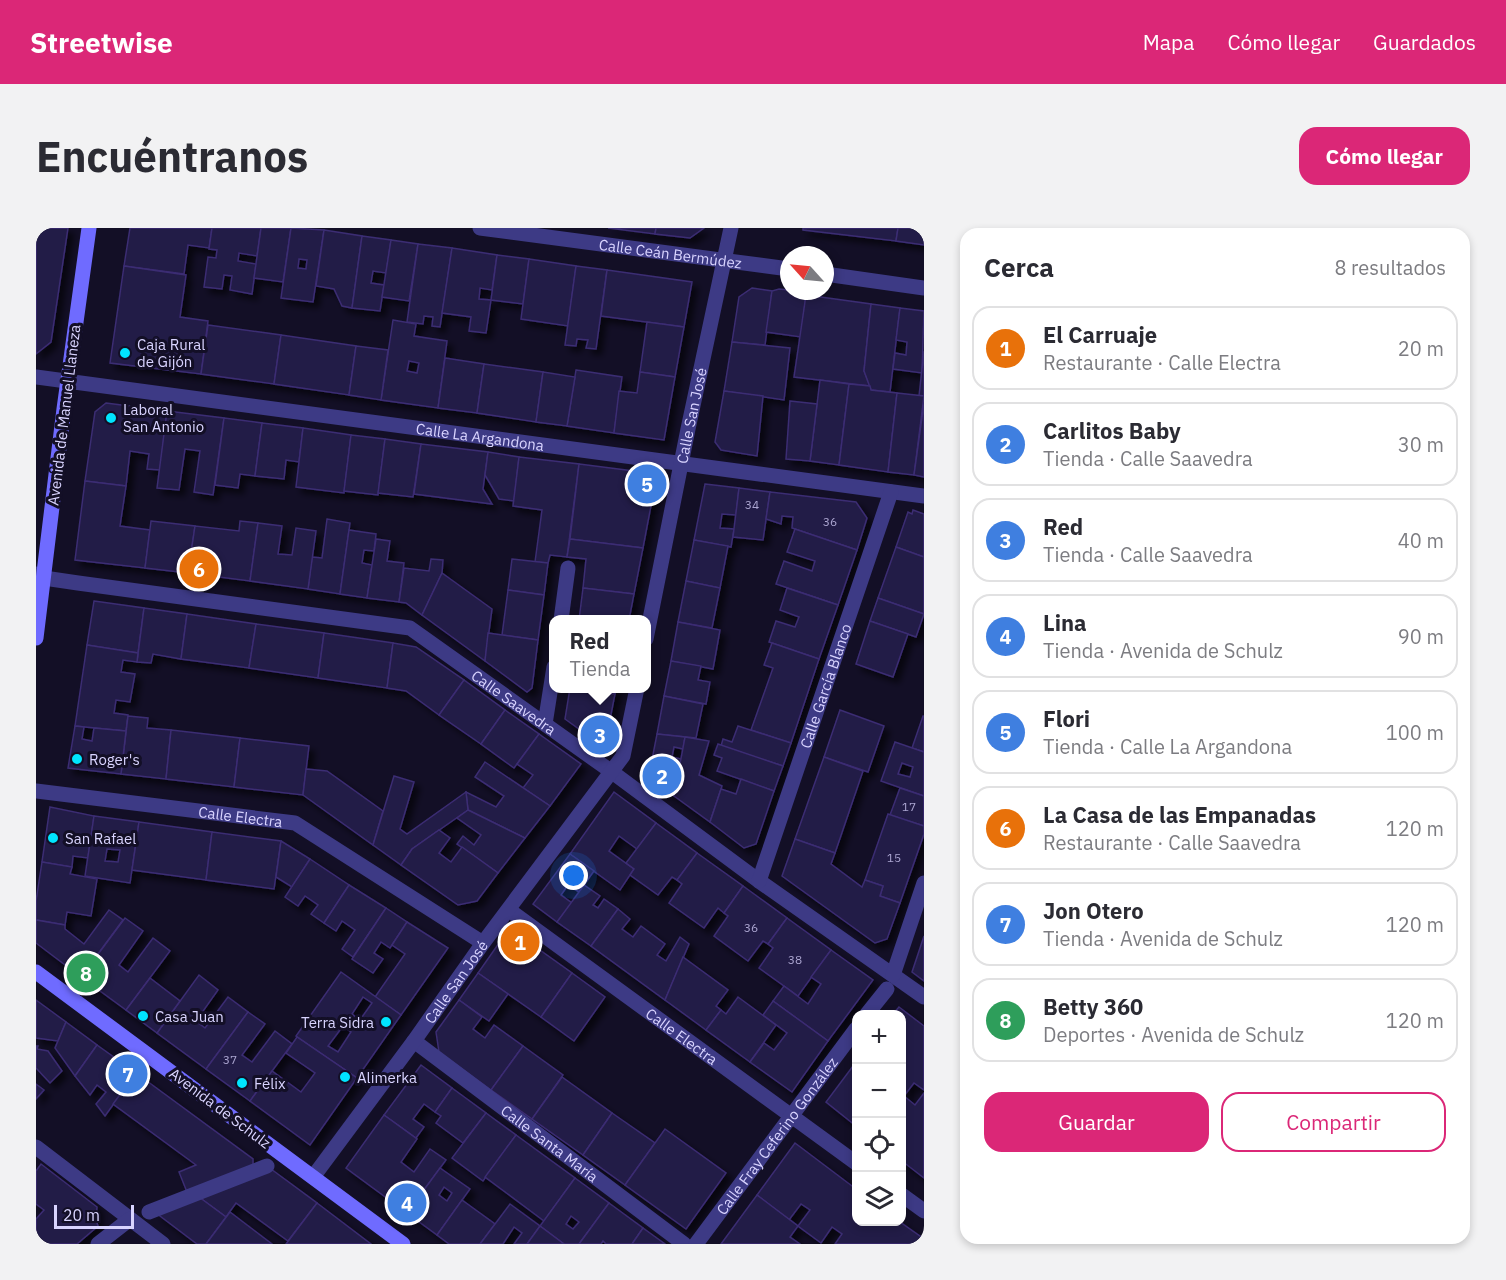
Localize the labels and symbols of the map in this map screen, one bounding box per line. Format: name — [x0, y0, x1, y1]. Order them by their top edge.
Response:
street label: Calle Ceán Bermúdez — [598, 234, 743, 272]
north arrow — [780, 246, 834, 300]
street label: Avenida de Manuel Llaneza — [43, 323, 85, 507]
place label: Caja Rural de Gijón — [137, 335, 205, 371]
marker: Caja Rural de Gijón — [118, 346, 132, 360]
street label: Calle San José — [672, 366, 710, 465]
place label: Laboral San Antonio — [123, 400, 204, 436]
marker: Laboral San Antonio — [104, 411, 118, 425]
street label: Calle La Argandona — [415, 419, 545, 455]
pin: 5 — [628, 462, 666, 506]
house number: 34 — [745, 497, 759, 512]
house number: 36 — [823, 514, 837, 529]
pin: 6 — [180, 546, 218, 592]
street label: Calle García Blanco — [795, 621, 855, 751]
street label: Calle Saavedra — [468, 665, 560, 739]
pin: 3 — [580, 712, 620, 758]
place label: Roger's — [89, 750, 140, 769]
marker: Roger's — [70, 752, 84, 766]
pin: 2 — [642, 754, 682, 798]
house number: 17 — [902, 799, 916, 814]
street label: Calle Electra — [197, 802, 284, 831]
place label: San Rafael — [65, 829, 136, 848]
marker: San Rafael — [46, 831, 60, 845]
house number: 15 — [887, 850, 901, 865]
your location — [559, 861, 588, 890]
pin: 1 — [500, 920, 540, 964]
house number: 36 — [744, 920, 758, 935]
street label: Calle San José — [420, 936, 492, 1027]
pin: 8 — [67, 950, 106, 996]
house number: 38 — [788, 952, 802, 967]
street label: Calle Electra — [642, 1003, 722, 1069]
place label: Casa Juan — [155, 1007, 224, 1026]
marker: Casa Juan — [136, 1009, 150, 1023]
place label: Terra Sidra — [301, 1013, 374, 1032]
marker: Terra Sidra — [379, 1015, 393, 1029]
pin: 7 — [108, 1052, 148, 1096]
house number: 37 — [223, 1052, 237, 1067]
street label: Calle Fray Ceferino González — [712, 1053, 841, 1218]
street label: Avenida de Schulz — [166, 1064, 275, 1152]
place label: Alimerka — [357, 1068, 417, 1087]
marker: Alimerka — [338, 1070, 352, 1084]
place label: Félix — [254, 1074, 286, 1093]
marker: Félix — [235, 1076, 249, 1090]
street label: Calle Santa María — [497, 1100, 602, 1186]
pin: 4 — [388, 1180, 427, 1226]
scale bar — [54, 1202, 134, 1230]

